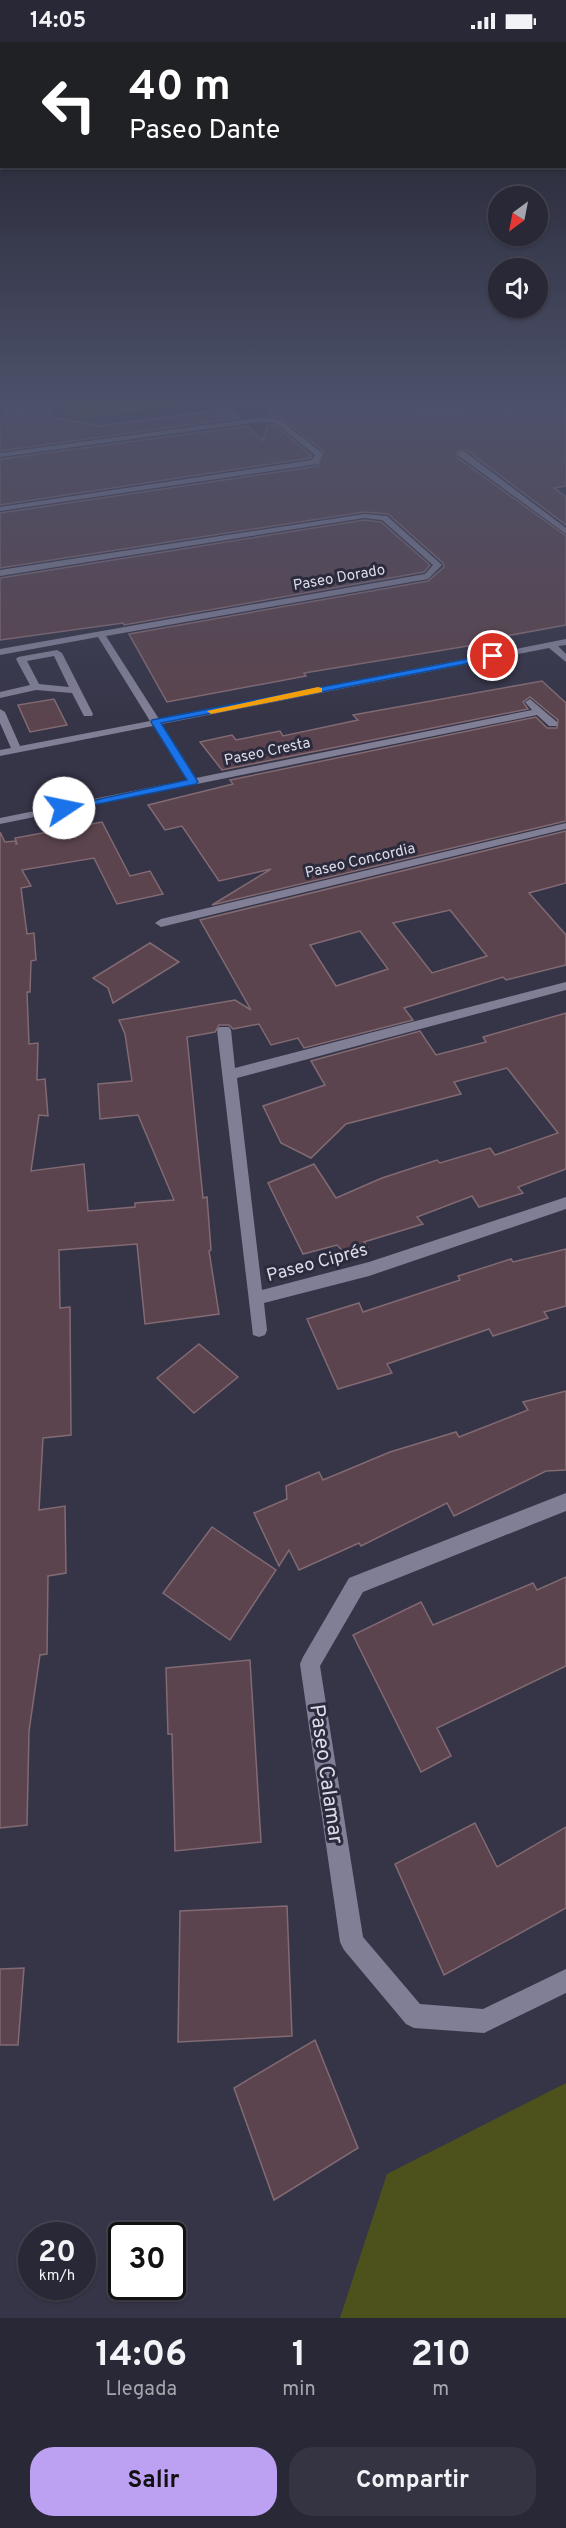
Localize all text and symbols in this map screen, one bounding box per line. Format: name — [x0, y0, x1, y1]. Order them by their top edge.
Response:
text: 14:05 — [30, 8, 86, 35]
text: 40 m — [129, 62, 231, 115]
icon: left — [30, 66, 108, 144]
text: Paseo Dante — [129, 114, 280, 148]
north arrow — [488, 186, 548, 246]
map controls — [488, 186, 548, 318]
button: sound — [488, 258, 548, 318]
street label: Paseo Dorado — [292, 561, 387, 596]
pin — [467, 630, 518, 681]
icon: arrive — [476, 639, 509, 672]
street label: Paseo Cresta — [223, 734, 312, 771]
position arrow — [32, 776, 96, 840]
street label: Paseo Concordia — [303, 840, 417, 883]
street label: Paseo Ciprés — [264, 1239, 371, 1288]
street label: Paseo Calamar — [302, 1703, 349, 1846]
speed limit sign: 30 — [108, 2222, 186, 2300]
text: 20 — [38, 2235, 76, 2272]
text: km/h — [39, 2267, 75, 2286]
text: 14:06 — [95, 2333, 187, 2379]
text: 1 — [292, 2333, 306, 2379]
text: 210 — [411, 2333, 471, 2379]
text: Llegada — [105, 2377, 177, 2403]
text: min — [282, 2377, 316, 2403]
text: m — [432, 2377, 449, 2403]
button: Salir — [30, 2447, 277, 2516]
button: Compartir — [289, 2447, 536, 2516]

